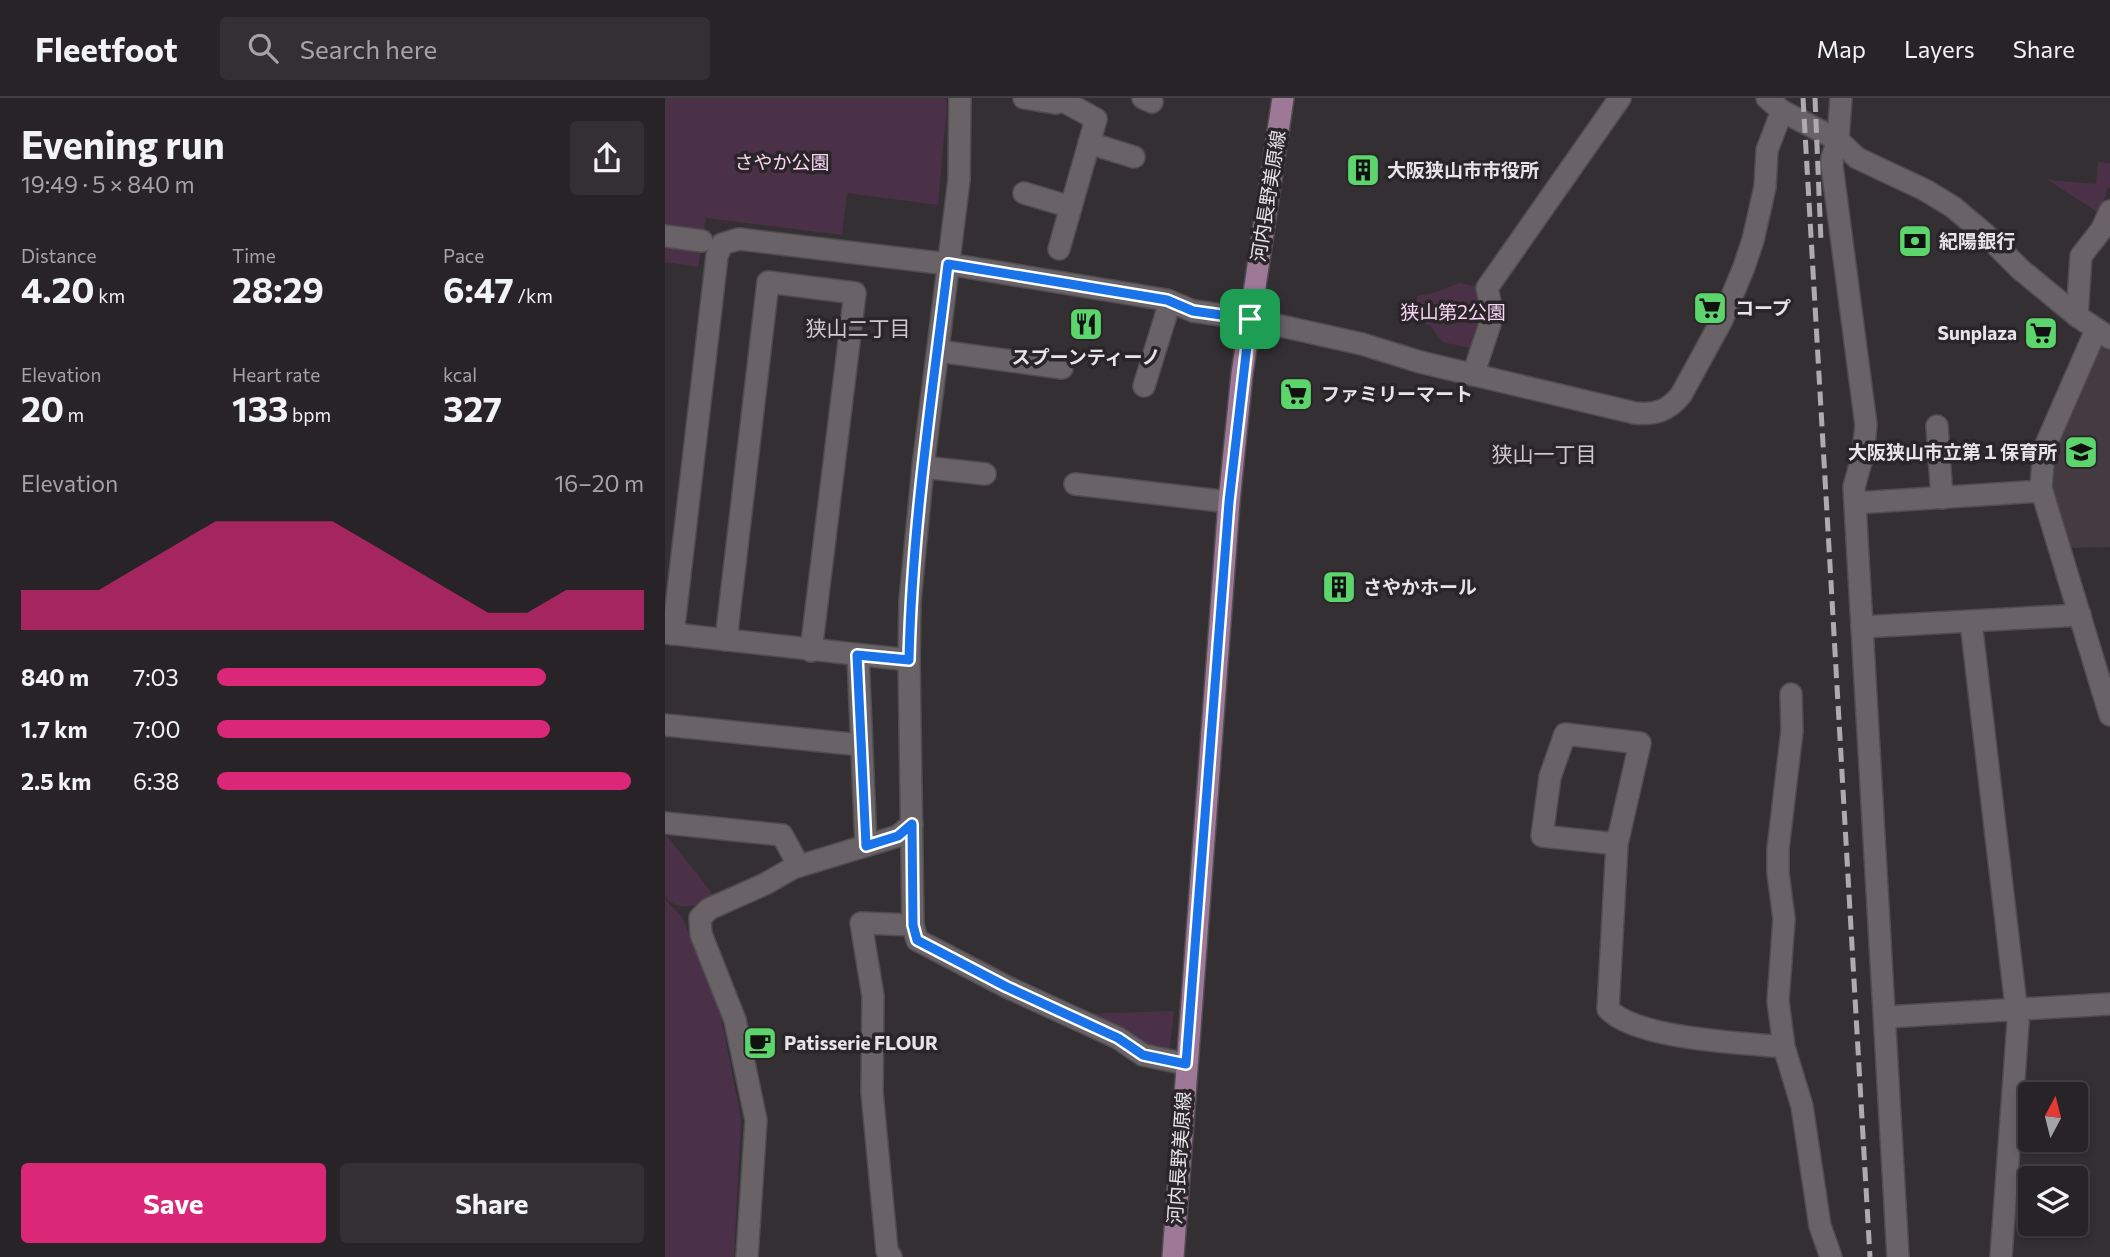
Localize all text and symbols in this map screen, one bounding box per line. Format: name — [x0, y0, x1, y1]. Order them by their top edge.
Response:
search box — [220, 17, 710, 80]
text: Fleetfoot — [35, 28, 178, 69]
icon: search — [244, 29, 282, 67]
text: Search here — [300, 33, 437, 64]
text: Map — [1817, 34, 1866, 63]
text: Layers — [1904, 34, 1975, 63]
text: Share — [2013, 34, 2075, 63]
text: Evening run — [21, 120, 225, 167]
button: share — [570, 121, 644, 195]
street label: 河内長野美原線 — [1246, 128, 1289, 263]
park label: さやか公園 — [734, 150, 830, 173]
building icon: 大阪狭山市市役所 — [1344, 151, 1382, 189]
place label: 大阪狭山市市役所 — [1387, 158, 1539, 181]
text: 19:49 · 5 × 840 m — [21, 170, 195, 198]
bank icon: 紀陽銀行 — [1896, 222, 1934, 260]
place label: 紀陽銀行 — [1939, 229, 2015, 252]
text: Distance — [21, 244, 97, 267]
text: Time — [232, 244, 276, 267]
text: Pace — [443, 244, 484, 267]
text: 4.20 — [21, 267, 95, 310]
text: 28:29 — [232, 267, 324, 310]
text: 6:47 — [443, 267, 514, 310]
text: km — [95, 284, 125, 307]
text: /km — [514, 284, 553, 307]
pin — [1220, 289, 1280, 349]
supermarket icon: コープ — [1691, 289, 1729, 327]
place label: コープ — [1735, 296, 1791, 319]
icon: arrive — [1231, 300, 1269, 338]
park label: 狭山第2公園 — [1400, 300, 1506, 323]
restaurant icon: スプーンティーノ — [1067, 305, 1105, 343]
supermarket icon: Sunplaza — [2022, 314, 2060, 352]
district label: 狭山二丁目 — [806, 315, 911, 340]
place label: Sunplaza — [1938, 321, 2017, 344]
place label: スプーンティーノ — [1012, 345, 1160, 368]
text: Elevation — [21, 363, 101, 386]
text: Heart rate — [232, 363, 320, 386]
text: kcal — [443, 363, 477, 386]
supermarket icon: ファミリーマート — [1277, 375, 1315, 413]
place label: ファミリーマート — [1321, 382, 1473, 405]
text: 20 — [21, 386, 64, 429]
text: 133 — [232, 386, 288, 429]
text: 327 — [443, 386, 502, 429]
text: m — [64, 403, 84, 426]
text: bpm — [288, 403, 331, 426]
school or university icon: 大阪狭山市立第１保育所 — [2062, 433, 2100, 471]
place label: 大阪狭山市立第１保育所 — [1848, 440, 2057, 463]
district label: 狭山一丁目 — [1492, 441, 1597, 466]
text: Elevation — [21, 469, 118, 497]
text: 16–20 m — [554, 469, 644, 497]
building icon: さやかホール — [1320, 568, 1358, 606]
place label: さやかホール — [1363, 575, 1477, 598]
text: 840 m — [21, 663, 89, 691]
text: 7:03 — [133, 663, 179, 691]
text: 1.7 km — [21, 715, 88, 743]
text: 7:00 — [133, 715, 181, 743]
text: 2.5 km — [21, 767, 91, 795]
text: 6:38 — [133, 767, 179, 795]
cafe icon: Patisserie FLOUR — [741, 1024, 779, 1062]
place label: Patisserie FLOUR — [784, 1031, 938, 1054]
north arrow — [2018, 1082, 2088, 1152]
map controls — [2018, 1082, 2088, 1236]
street label: 河内長野美原線 — [1162, 1091, 1195, 1225]
button: Save — [21, 1163, 326, 1243]
button: Share — [340, 1163, 644, 1243]
button: layers — [2018, 1166, 2088, 1236]

